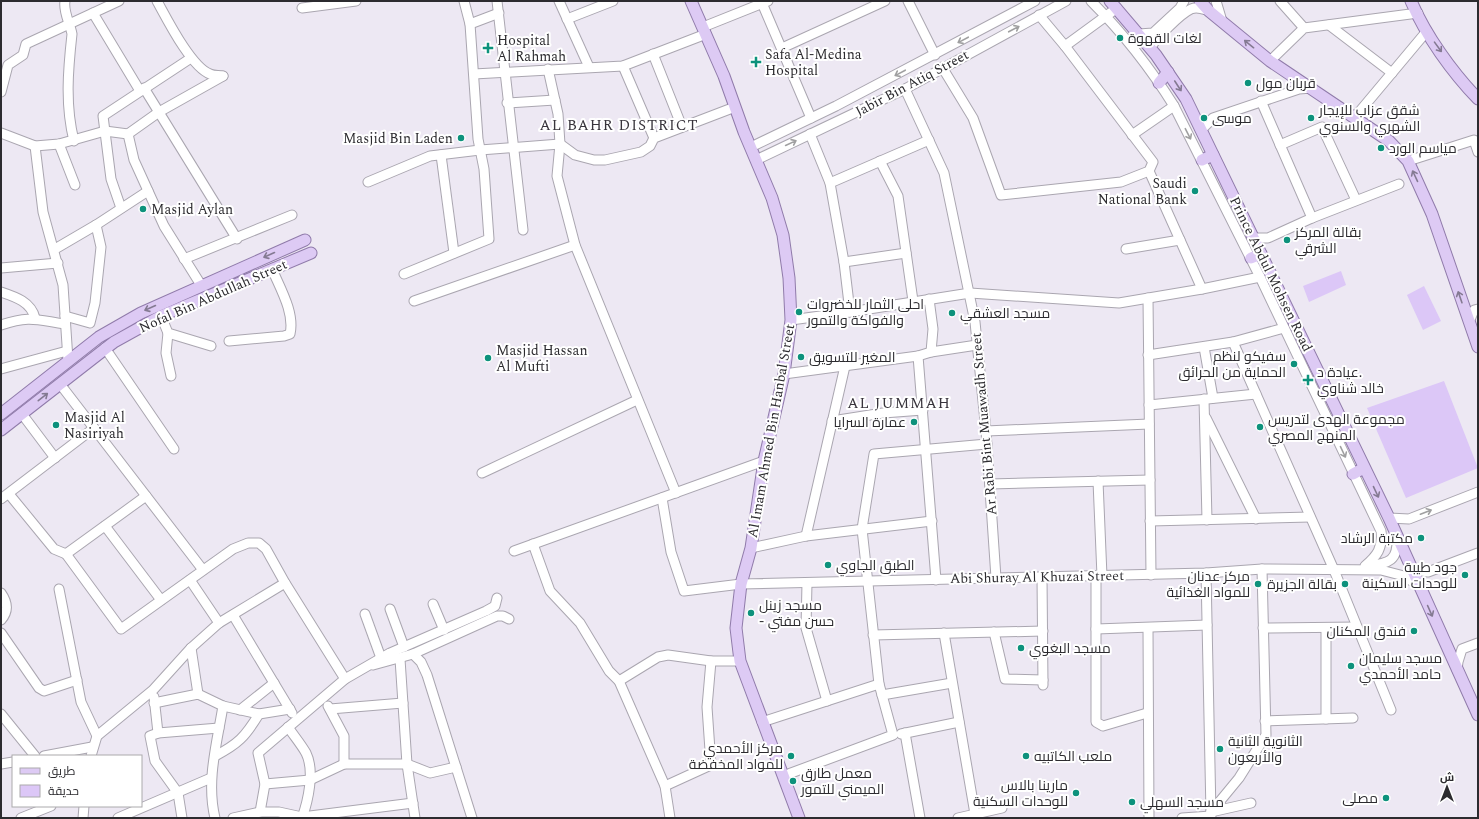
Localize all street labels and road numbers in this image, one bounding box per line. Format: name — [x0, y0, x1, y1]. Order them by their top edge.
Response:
street label: Jabir Bin Atiq Street — [852, 44, 973, 122]
street label: Prince Abdul Mohsen Road — [1224, 193, 1318, 355]
street label: Nofal Bin Abdullah Street — [135, 254, 291, 338]
street label: Al Imam Ahmed Bin Hanbal Street — [742, 322, 800, 540]
street label: Ar Rabi Bint Muawadh Street — [966, 332, 1002, 516]
street label: Abi Shuray Al Khuzai Street — [950, 565, 1124, 589]

